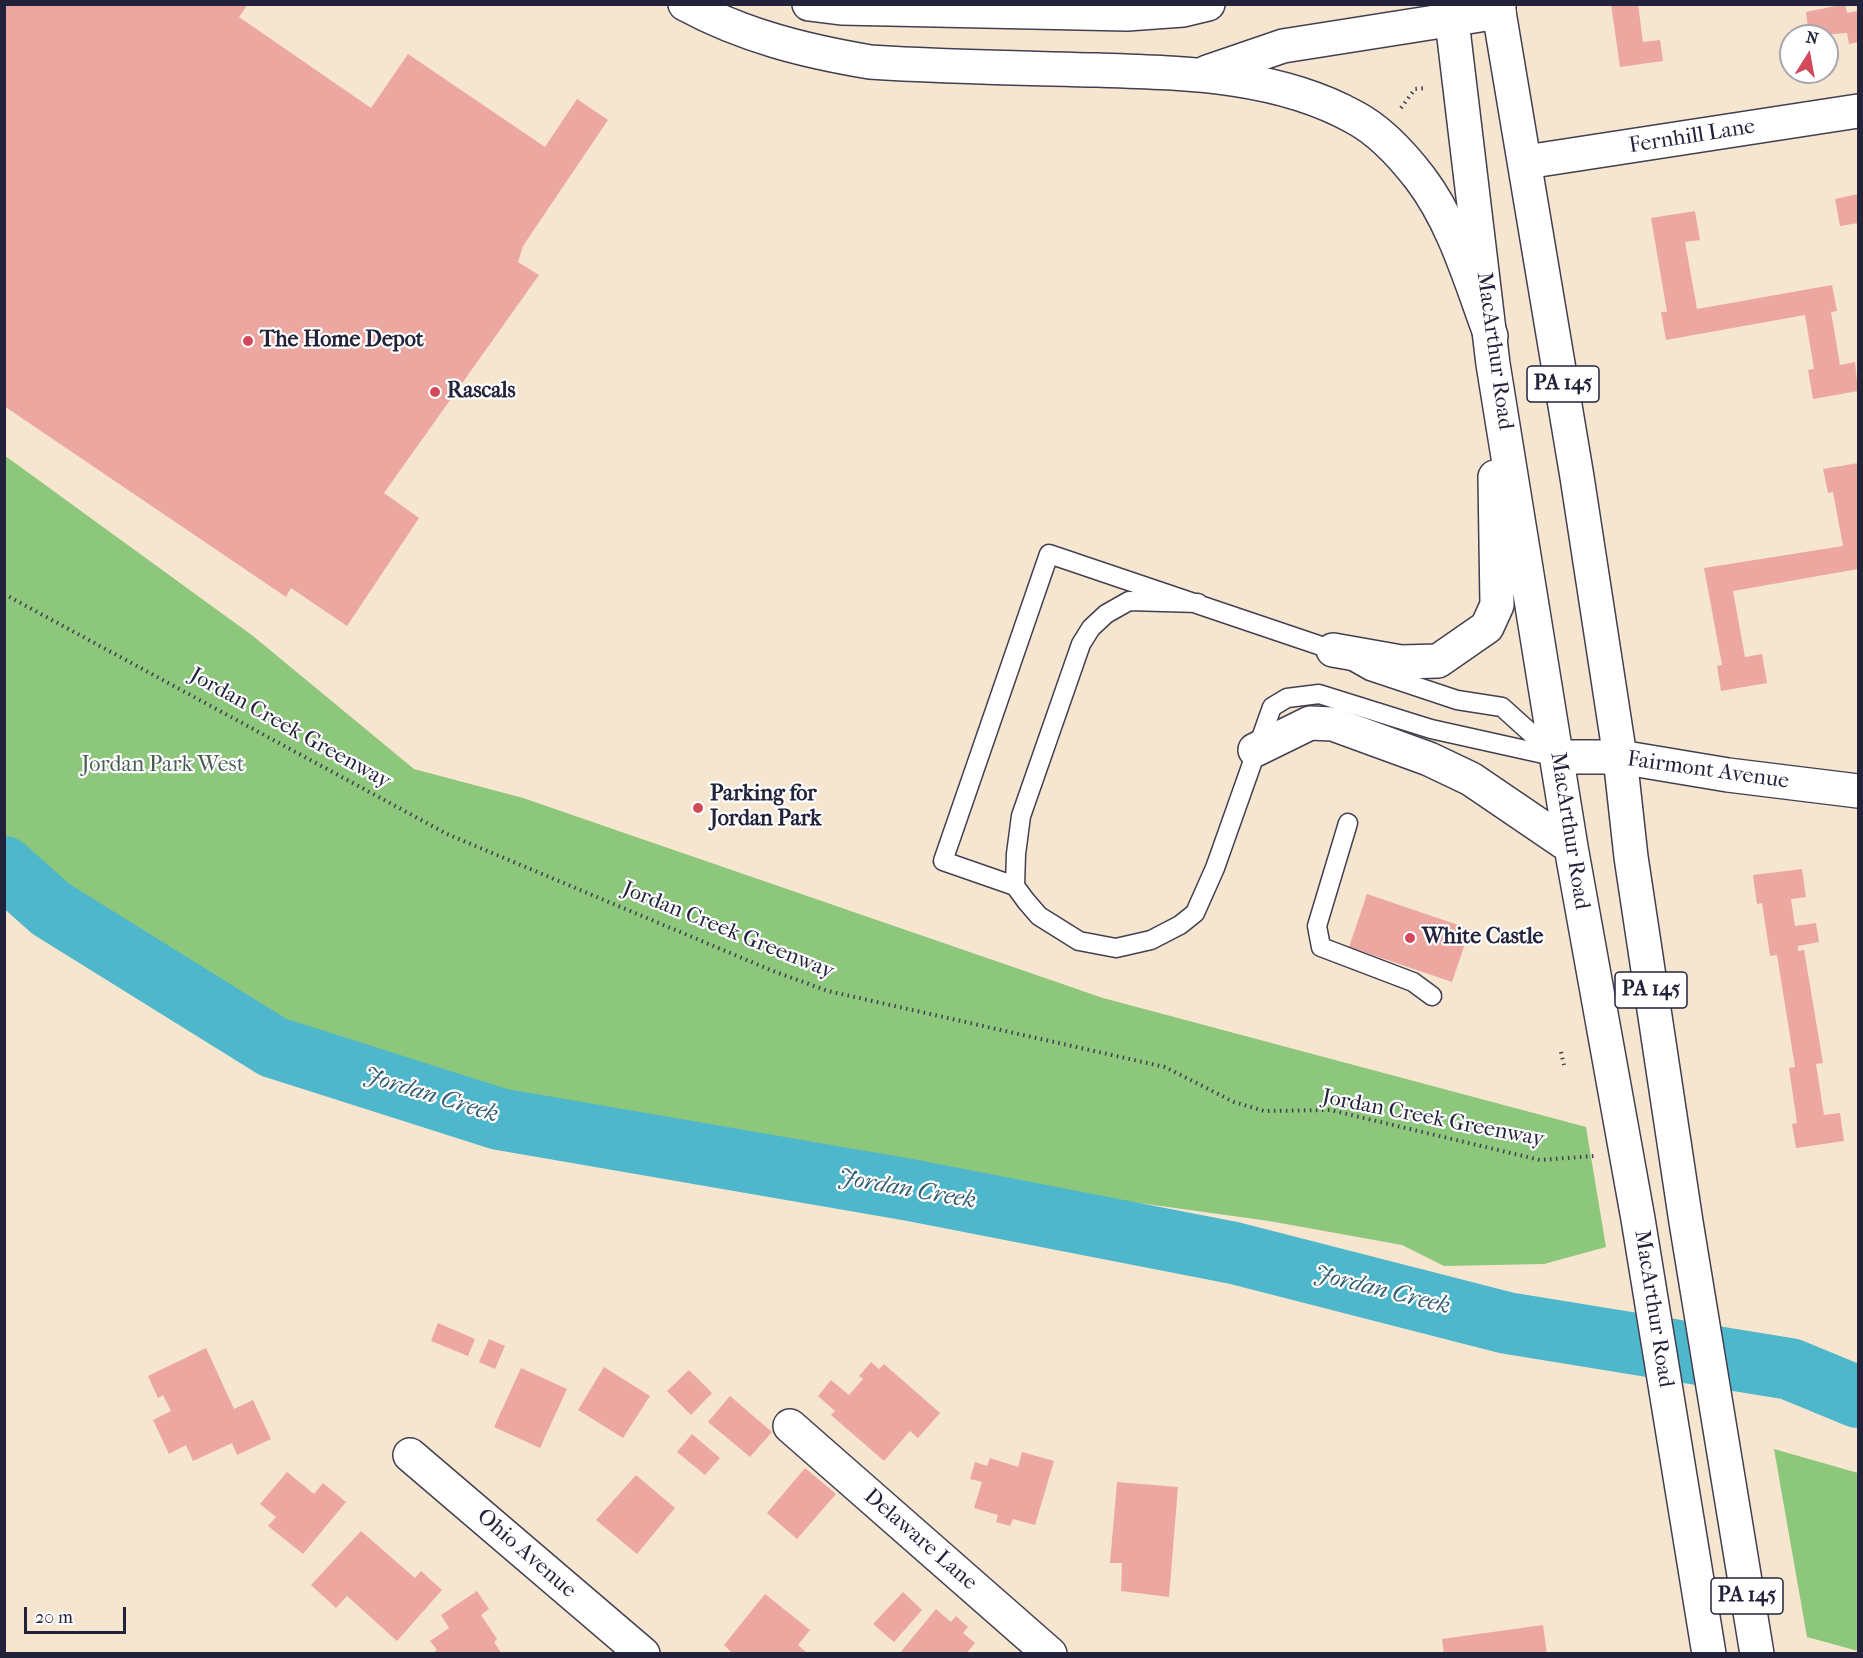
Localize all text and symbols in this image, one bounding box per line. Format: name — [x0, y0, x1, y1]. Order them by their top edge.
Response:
north arrow — [1779, 24, 1839, 84]
text: N — [1804, 27, 1820, 48]
street label: Fernhill Lane — [1627, 114, 1757, 160]
street label: MacArthur Road — [1470, 270, 1518, 432]
place label: The Home Depot — [260, 328, 424, 354]
marker: The Home Depot — [241, 334, 255, 348]
road number: PA 145 — [1527, 366, 1599, 402]
place label: Rascals — [447, 379, 516, 405]
marker: Rascals — [428, 385, 442, 399]
street label: Jordan Creek Greenway — [185, 663, 395, 795]
street label: Fairmont Avenue — [1625, 747, 1791, 795]
street label: MacArthur Road — [1544, 750, 1594, 912]
park label: Jordan Park West — [82, 753, 244, 779]
place label: Parking for Jordan Park — [710, 782, 821, 834]
marker: Parking for Jordan Park — [691, 801, 705, 815]
street label: Jordan Creek Greenway — [618, 876, 838, 986]
place label: White Castle — [1422, 925, 1544, 951]
marker: White Castle — [1403, 931, 1417, 945]
road number: PA 145 — [1615, 972, 1687, 1008]
water label: Jordan Creek — [360, 1062, 502, 1130]
street label: Jordan Creek Greenway — [1320, 1085, 1546, 1153]
water label: Jordan Creek — [836, 1164, 978, 1216]
street label: MacArthur Road — [1628, 1228, 1678, 1390]
water label: Jordan Creek — [1311, 1260, 1453, 1322]
street label: Delaware Lane — [858, 1484, 982, 1596]
street label: Ohio Avenue — [471, 1504, 581, 1604]
road number: PA 145 — [1711, 1578, 1783, 1614]
scale bar — [27, 1595, 129, 1633]
text: 20 m — [35, 1607, 73, 1628]

